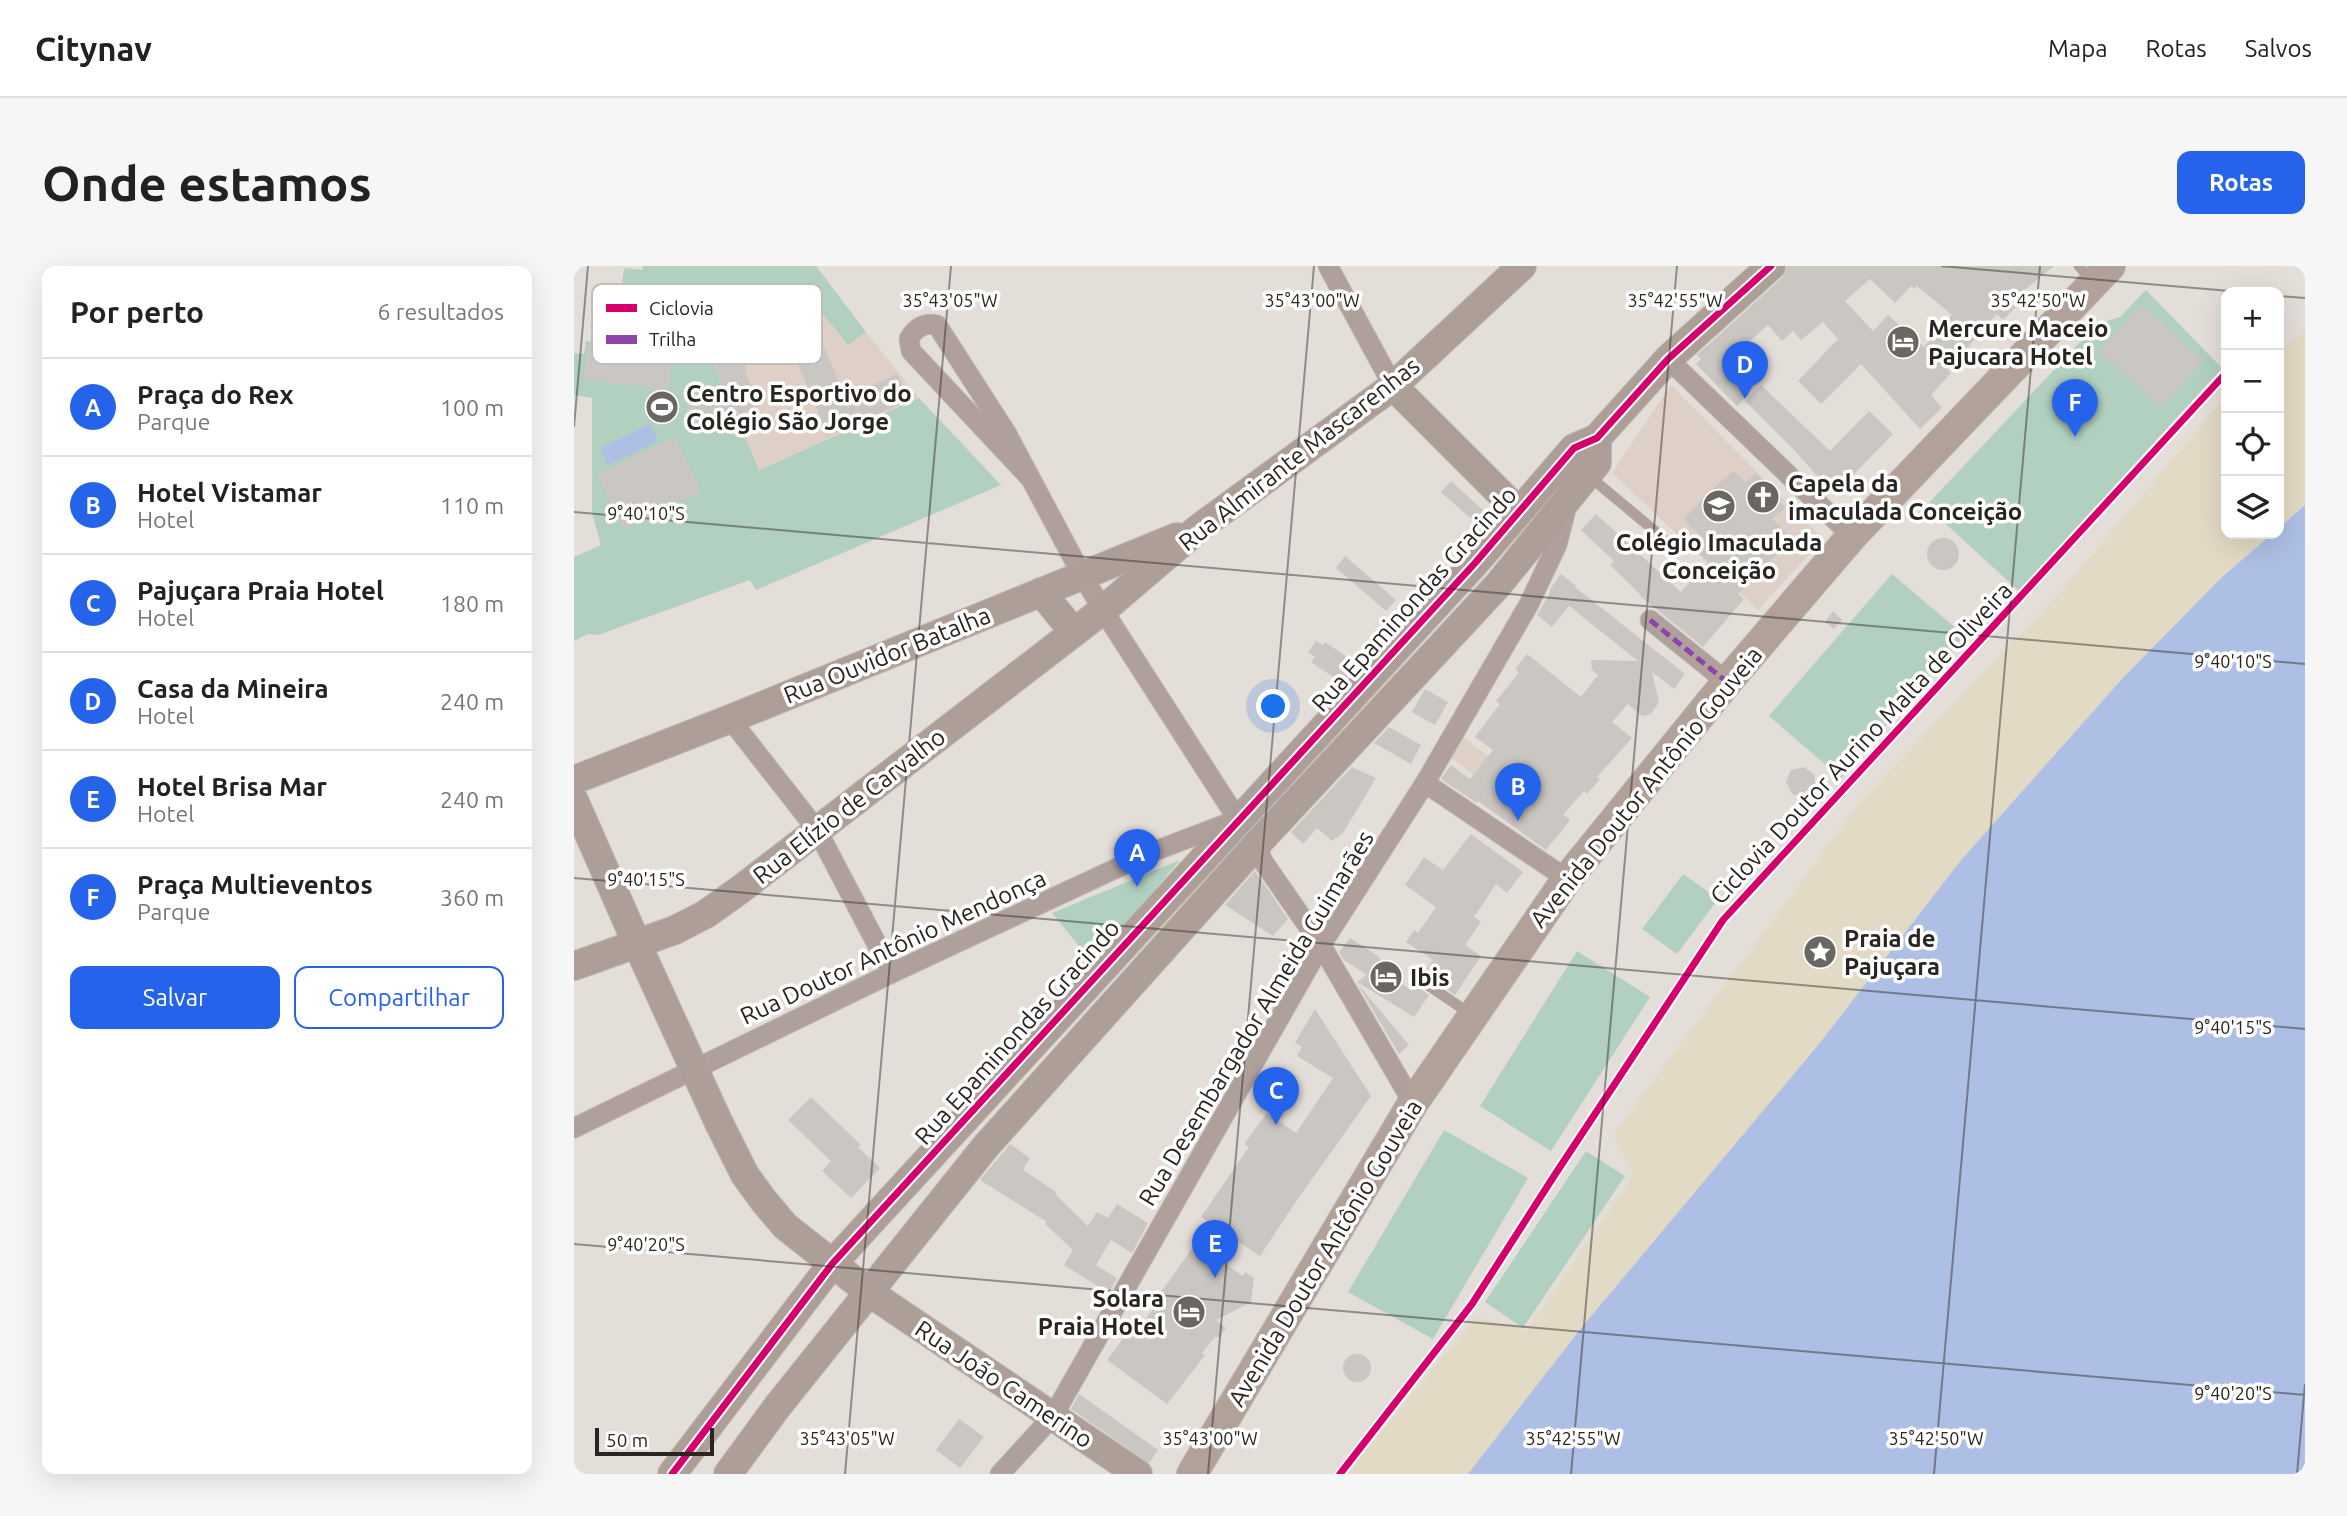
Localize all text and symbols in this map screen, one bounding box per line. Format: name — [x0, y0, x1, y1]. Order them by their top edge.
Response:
text: Citynav — [35, 30, 152, 67]
text: Mapa — [2048, 35, 2108, 62]
text: Rotas — [2146, 35, 2207, 62]
text: Salvos — [2245, 35, 2312, 62]
button: Rotas — [2177, 151, 2305, 214]
text: Onde estamos — [42, 155, 372, 210]
legend — [592, 284, 822, 364]
map controls — [2221, 287, 2284, 539]
button: + — [2221, 287, 2284, 350]
text: 35°43'05"W — [902, 290, 998, 310]
text: 35°43'00"W — [1264, 290, 1360, 310]
text: 35°42'55"W — [1627, 290, 1723, 310]
text: 35°42'50"W — [1990, 290, 2086, 310]
text: Por perto — [70, 295, 204, 329]
text: Ciclovia — [649, 297, 714, 319]
text: 6 resultados — [378, 299, 504, 324]
place label: Mercure Maceio Pajucara Hotel — [1928, 315, 2109, 370]
hotel icon: Mercure Maceio Pajucara Hotel — [1884, 323, 1922, 361]
text: Trilha — [649, 328, 696, 350]
pin: D — [1722, 341, 1768, 399]
button: − — [2221, 350, 2284, 413]
street label: Rua Almirante Mascarenhas — [1173, 352, 1425, 556]
pin: F — [2052, 379, 2098, 437]
text: Praça do Rex — [137, 380, 294, 409]
place label: Centro Esportivo do Colégio São Jorge — [686, 380, 912, 435]
sports icon: Centro Esportivo do Colégio São Jorge — [643, 388, 681, 426]
text: A — [85, 395, 101, 420]
text: 100 m — [440, 395, 504, 420]
text: Parque — [137, 409, 210, 434]
button: locate — [2221, 413, 2284, 476]
place label: Capela da imaculada Conceição — [1788, 470, 2022, 525]
button: layers — [2221, 476, 2284, 539]
text: Hotel Vistamar — [137, 478, 322, 507]
church icon: Capela da imaculada Conceição — [1744, 478, 1782, 516]
street label: Rua Epaminondas Gracindo — [1306, 481, 1522, 717]
school or university icon: Colégio Imaculada Conceição — [1700, 487, 1738, 525]
text: B — [85, 493, 101, 518]
text: 110 m — [440, 493, 504, 518]
text: 9°40'10"S — [607, 503, 685, 523]
text: Hotel — [137, 507, 194, 532]
place label: Colégio Imaculada Conceição — [1616, 529, 1822, 584]
text: Pajuçara Praia Hotel — [137, 576, 384, 605]
street label: Ciclovia Doutor Aurino Malta de Oliveira — [1705, 577, 2017, 909]
text: C — [86, 591, 100, 616]
text: 180 m — [440, 591, 504, 616]
street label: Rua Ouvidor Batalha — [780, 601, 994, 709]
text: Hotel — [137, 605, 194, 630]
street label: Avenida Doutor Antônio Gouveia — [1524, 641, 1768, 933]
text: 9°40'10"S — [2194, 651, 2272, 671]
text: Casa da Mineira — [137, 674, 329, 703]
text: D — [85, 689, 101, 714]
text: 240 m — [440, 689, 504, 714]
your location — [1256, 689, 1290, 723]
text: Hotel — [137, 703, 194, 728]
street label: Rua Elízio de Carvalho — [748, 723, 950, 889]
pin: B — [1495, 763, 1541, 821]
text: Hotel Brisa Mar — [137, 772, 327, 801]
text: E — [86, 787, 100, 812]
text: 240 m — [440, 787, 504, 812]
text: Hotel — [137, 801, 194, 826]
street label: Rua Desembargador Almeida Guimarães — [1132, 825, 1380, 1211]
pin: A — [1114, 829, 1160, 887]
street label: Rua Doutor Antônio Mendonça — [736, 864, 1050, 1030]
text: 9°40'15"S — [607, 869, 685, 889]
text: Praça Multieventos — [137, 870, 373, 899]
text: F — [87, 885, 99, 910]
text: 360 m — [440, 885, 504, 910]
text: Parque — [137, 899, 210, 924]
street label: Rua Epaminondas Gracindo — [909, 914, 1125, 1150]
place label: Praia de Pajuçara — [1844, 925, 1940, 980]
place icon: Praia de Pajuçara — [1801, 933, 1839, 971]
hotel icon: Ibis — [1367, 958, 1405, 996]
place label: Ibis — [1410, 964, 1450, 991]
button: Salvar — [70, 966, 280, 1029]
button: Compartilhar — [294, 966, 504, 1029]
text: 9°40'15"S — [2194, 1017, 2272, 1037]
pin: C — [1253, 1067, 1299, 1125]
street label: Avenida Doutor Antônio Gouveia — [1223, 1095, 1427, 1411]
pin: E — [1192, 1220, 1238, 1278]
text: 9°40'20"S — [607, 1234, 685, 1254]
place label: Solara Praia Hotel — [1038, 1285, 1164, 1340]
hotel icon: Solara Praia Hotel — [1170, 1293, 1208, 1331]
street label: Rua João Camerino — [910, 1315, 1098, 1453]
text: 9°40'20"S — [2194, 1383, 2272, 1403]
scale bar — [595, 1425, 714, 1457]
text: 35°43'05"W — [799, 1428, 895, 1448]
text: 35°43'00"W — [1162, 1428, 1258, 1448]
text: 35°42'55"W — [1525, 1428, 1621, 1448]
text: 35°42'50"W — [1888, 1428, 1984, 1448]
text: 50 m — [606, 1429, 648, 1451]

